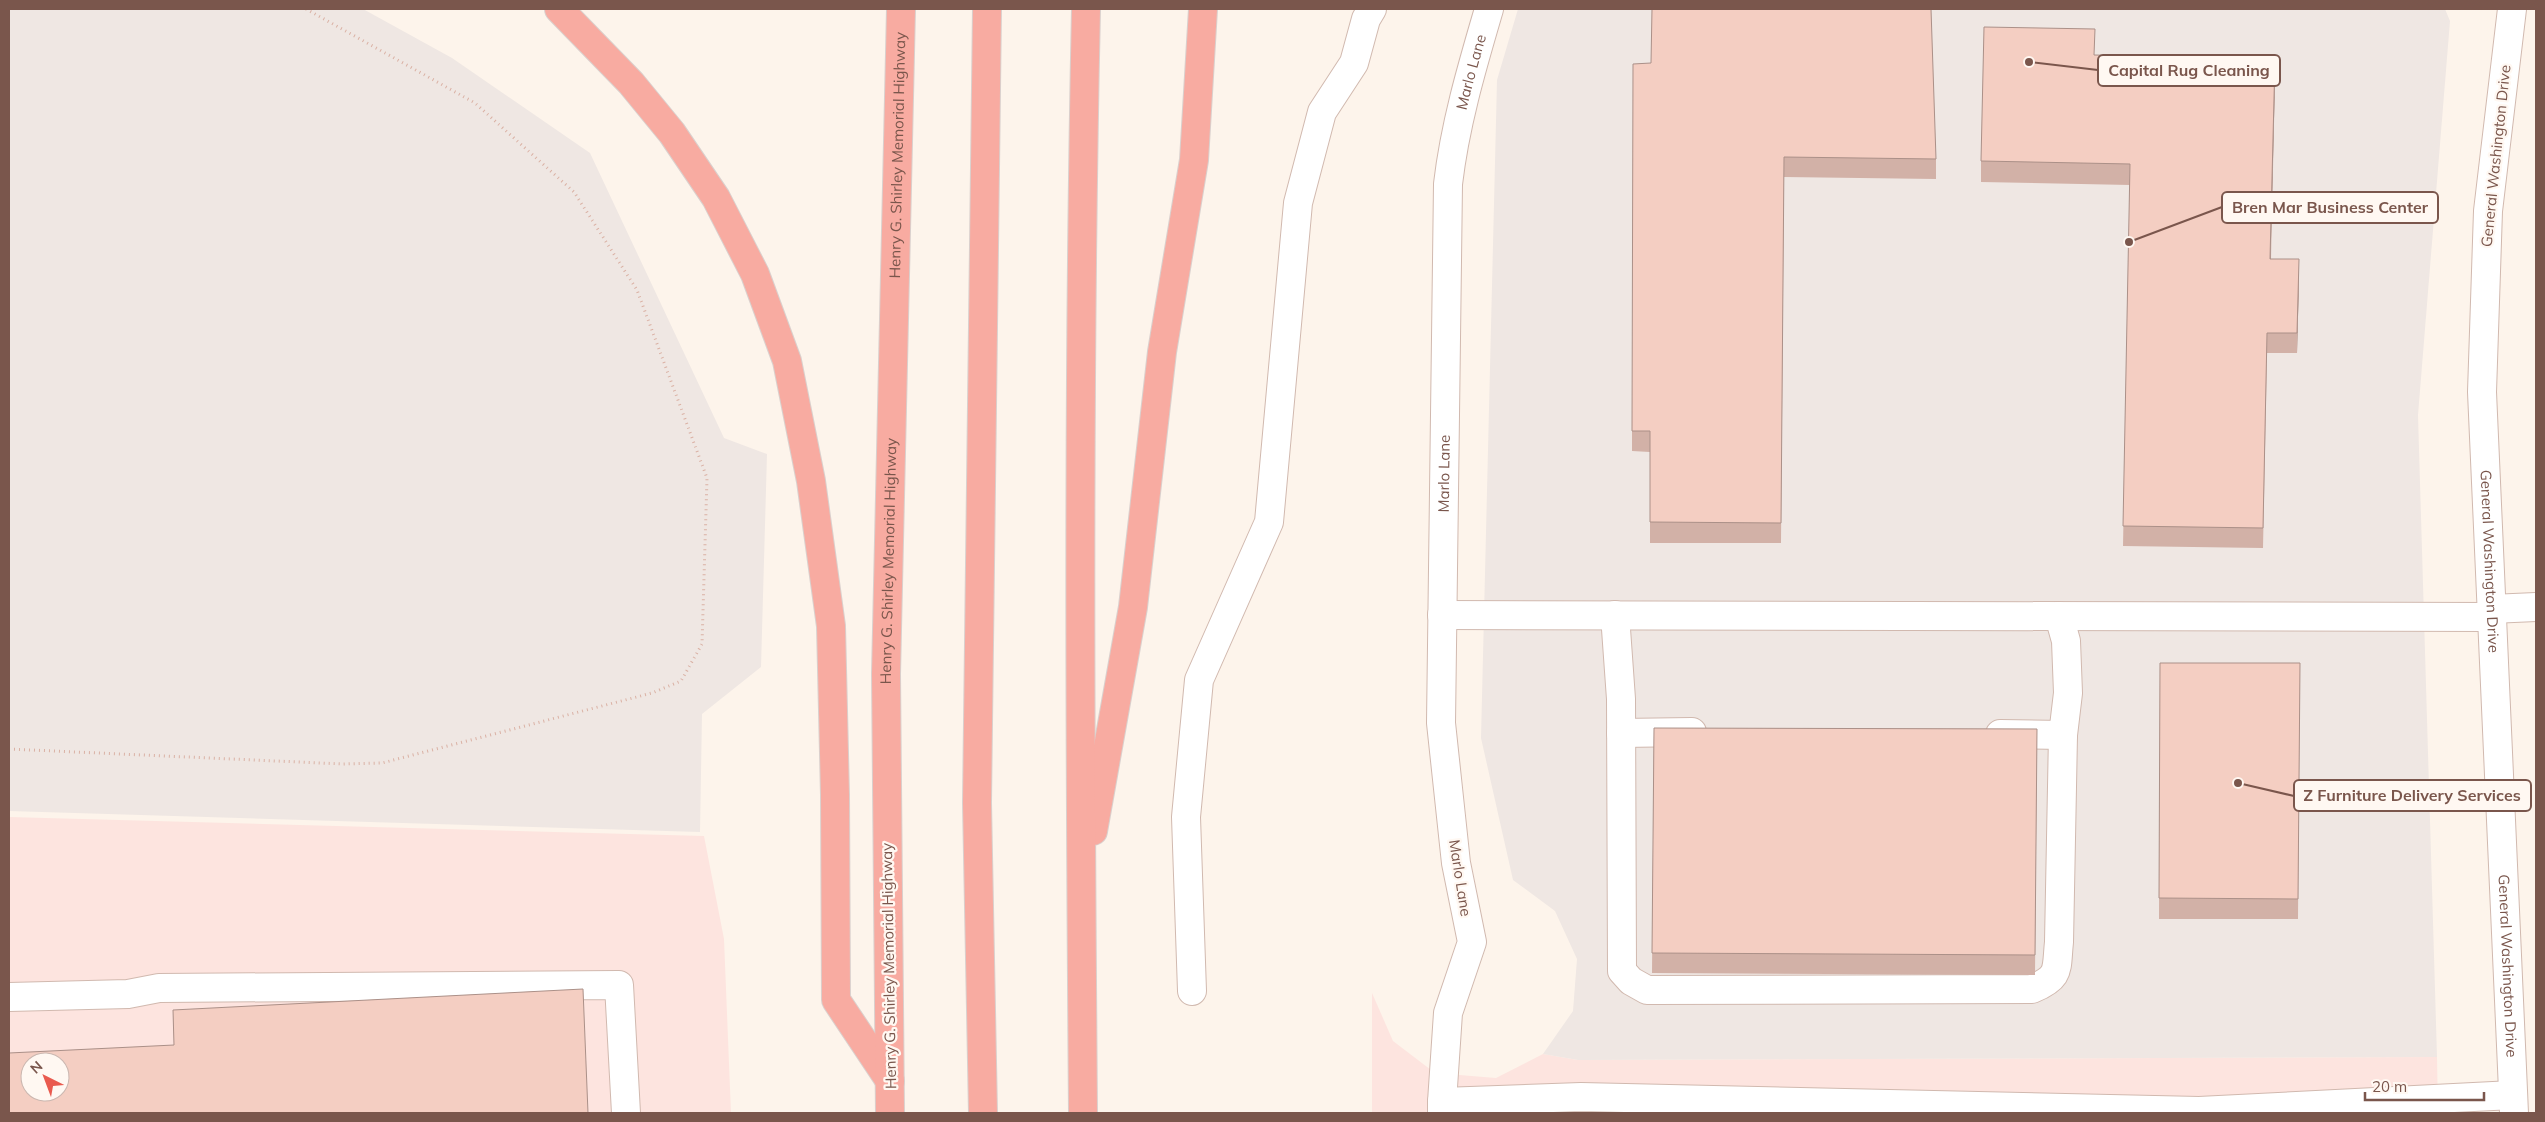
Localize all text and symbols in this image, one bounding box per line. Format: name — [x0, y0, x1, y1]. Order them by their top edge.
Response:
street label: Henry G. Shirley Memorial Highway — [885, 32, 909, 278]
street label: Marlo Lane — [1452, 32, 1490, 112]
callout: Capital Rug Cleaning — [2098, 55, 2280, 86]
text: Capital Rug Cleaning — [2108, 60, 2270, 80]
street label: General Washington Drive — [2476, 64, 2515, 248]
callout: Bren Mar Business Center — [2222, 192, 2438, 223]
text: Bren Mar Business Center — [2232, 197, 2429, 217]
street label: Marlo Lane — [1434, 435, 1454, 512]
street label: Henry G. Shirley Memorial Highway — [876, 438, 900, 684]
street label: General Washington Drive — [2476, 469, 2504, 653]
callout: Z Furniture Delivery Services — [2294, 780, 2531, 811]
text: Z Furniture Delivery Services — [2303, 785, 2521, 805]
street label: Marlo Lane — [1445, 838, 1476, 918]
street label: Henry G. Shirley Memorial Highway — [877, 843, 900, 1089]
street label: General Washington Drive — [2494, 874, 2522, 1058]
north arrow — [20, 1052, 70, 1102]
text: N — [26, 1057, 46, 1078]
scale bar — [2365, 1070, 2484, 1102]
text: 20 m — [2372, 1077, 2407, 1096]

